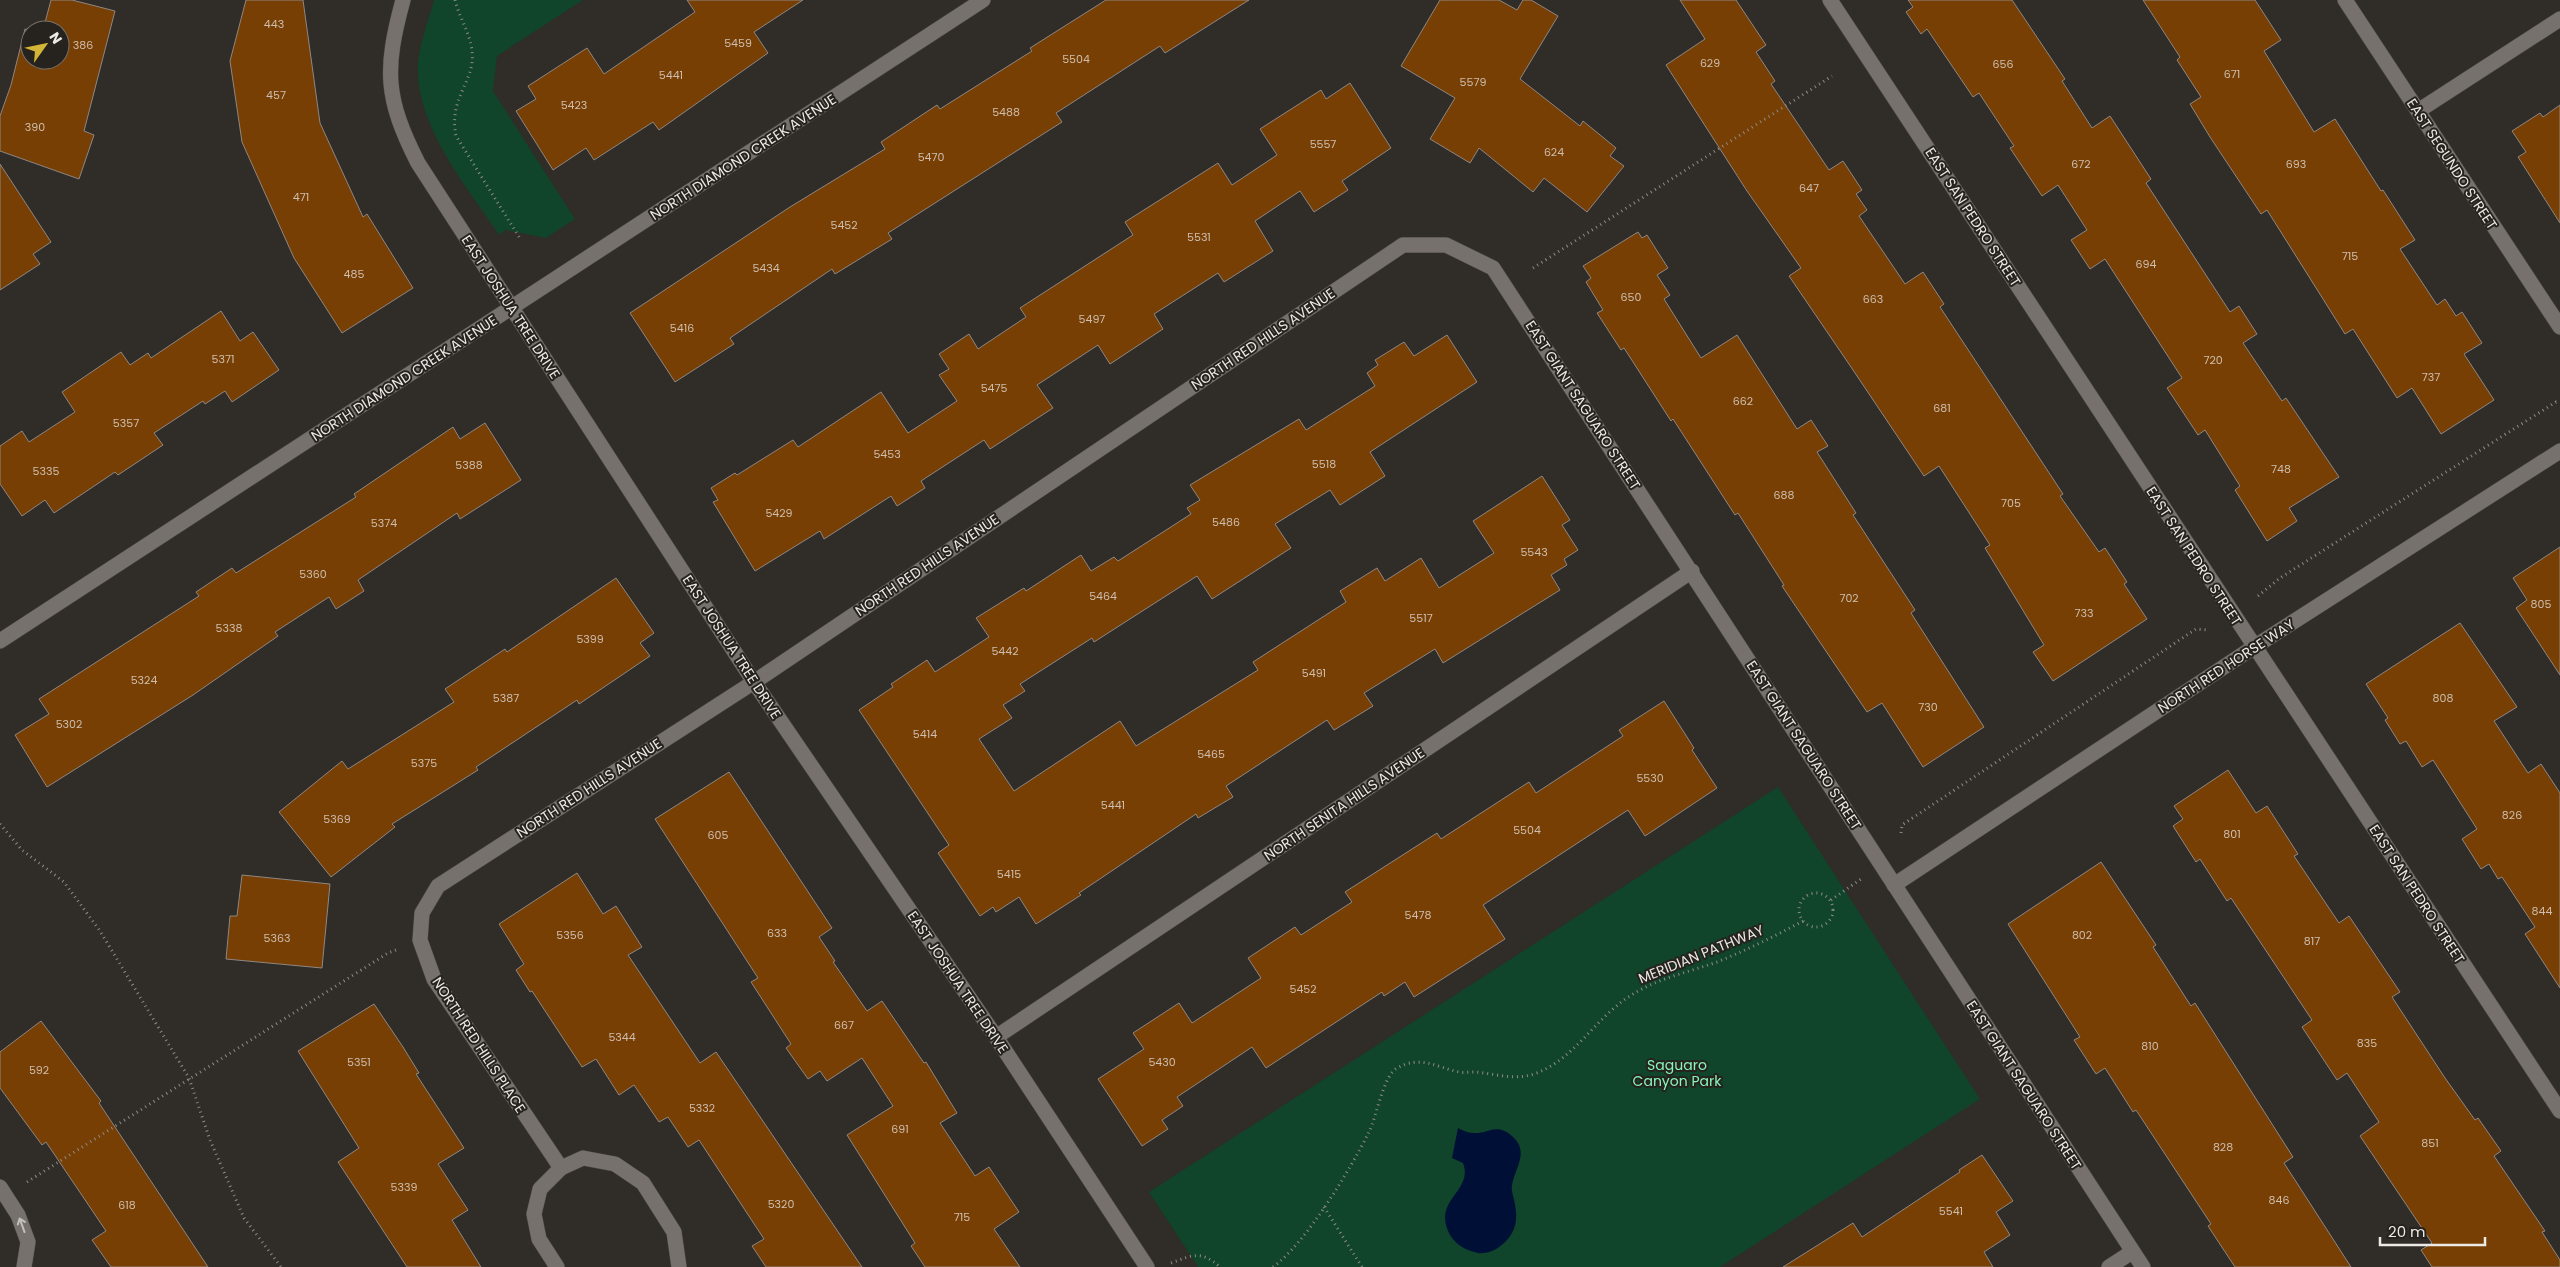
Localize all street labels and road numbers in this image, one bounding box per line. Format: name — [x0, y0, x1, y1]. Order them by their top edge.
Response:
street label: NORTH DIAMOND CREEK AVENUE — [646, 89, 840, 225]
street label: EAST SEGUNDO STREET — [2402, 95, 2502, 234]
street label: EAST SAN PEDRO STREET — [1920, 144, 2026, 291]
street label: EAST JOSHUA TREE DRIVE — [457, 231, 565, 383]
street label: NORTH RED HILLS AVENUE — [1187, 283, 1339, 395]
street label: NORTH DIAMOND CREEK AVENUE — [307, 310, 501, 446]
street label: EAST GIANT SAGUARO STREET — [1521, 317, 1646, 494]
street label: EAST SAN PEDRO STREET — [2141, 483, 2247, 630]
street label: NORTH RED HILLS AVENUE — [851, 509, 1003, 621]
street label: EAST JOSHUA TREE DRIVE — [678, 571, 786, 723]
street label: NORTH RED HORSE WAY — [2154, 614, 2298, 718]
street label: EAST GIANT SAGUARO STREET — [1742, 657, 1867, 834]
street label: NORTH RED HILLS AVENUE — [513, 733, 665, 843]
street label: NORTH SENITA HILLS AVENUE — [1260, 743, 1428, 865]
street label: EAST SAN PEDRO STREET — [2364, 821, 2470, 968]
street label: EAST JOSHUA TREE DRIVE — [903, 907, 1013, 1057]
street label: MERIDIAN PATHWAY — [1635, 920, 1767, 988]
street label: NORTH RED HILLS PLACE — [427, 973, 531, 1117]
street label: EAST GIANT SAGUARO STREET — [1962, 997, 2087, 1174]

